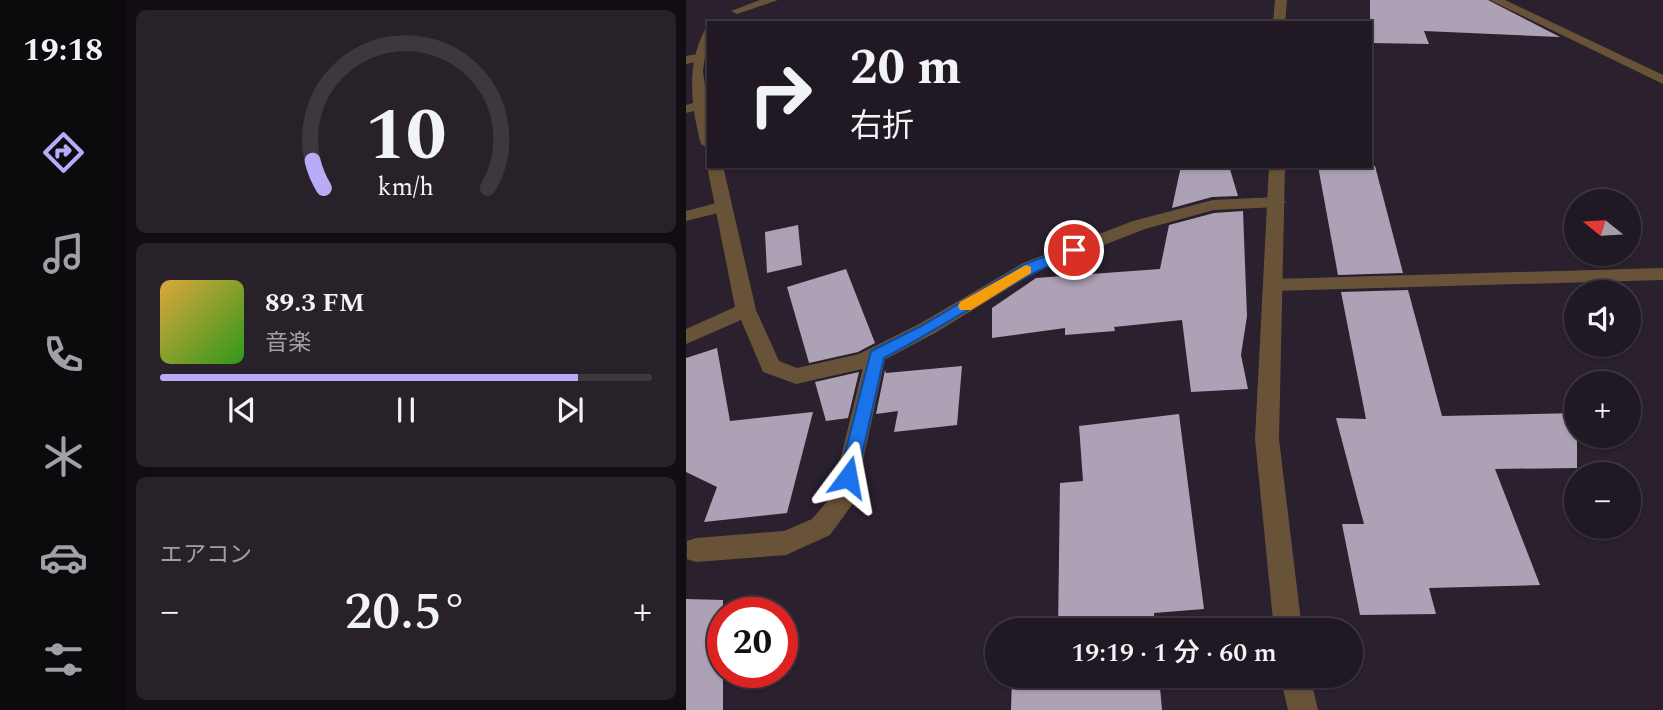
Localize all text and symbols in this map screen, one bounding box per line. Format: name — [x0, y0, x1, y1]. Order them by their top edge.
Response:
text: 19:18 — [23, 26, 103, 75]
text: 20 m — [850, 31, 961, 106]
icon: right — [735, 49, 826, 140]
text: 10 — [365, 81, 447, 192]
text: 右折 — [850, 102, 914, 151]
icon: directions — [39, 128, 88, 177]
text: km/h — [378, 168, 434, 206]
north arrow — [1564, 189, 1642, 266]
map controls — [1564, 189, 1641, 539]
pin — [1044, 220, 1104, 280]
icon: music — [39, 229, 88, 278]
icon: arrive — [1055, 231, 1093, 269]
button: sound — [1564, 280, 1641, 357]
text: 89.3 FM — [265, 283, 365, 323]
text: 音楽 — [265, 326, 311, 361]
icon: phone — [39, 330, 88, 379]
button: + — [1564, 371, 1641, 448]
icon: previous — [223, 391, 261, 429]
icon: pause — [387, 391, 425, 429]
icon: next — [551, 391, 589, 429]
icon: climate — [39, 432, 88, 481]
position arrow — [811, 440, 885, 514]
button: − — [1564, 462, 1641, 539]
icon: car — [39, 533, 88, 582]
text: エアコン — [160, 538, 252, 573]
text: 20.5° — [344, 573, 468, 652]
text: − — [160, 583, 179, 641]
text: + — [633, 583, 652, 641]
speed limit sign: 20 — [707, 597, 798, 688]
text: 19:19 · 1 分 · 60 m — [1071, 633, 1277, 673]
icon: filters — [39, 635, 88, 684]

